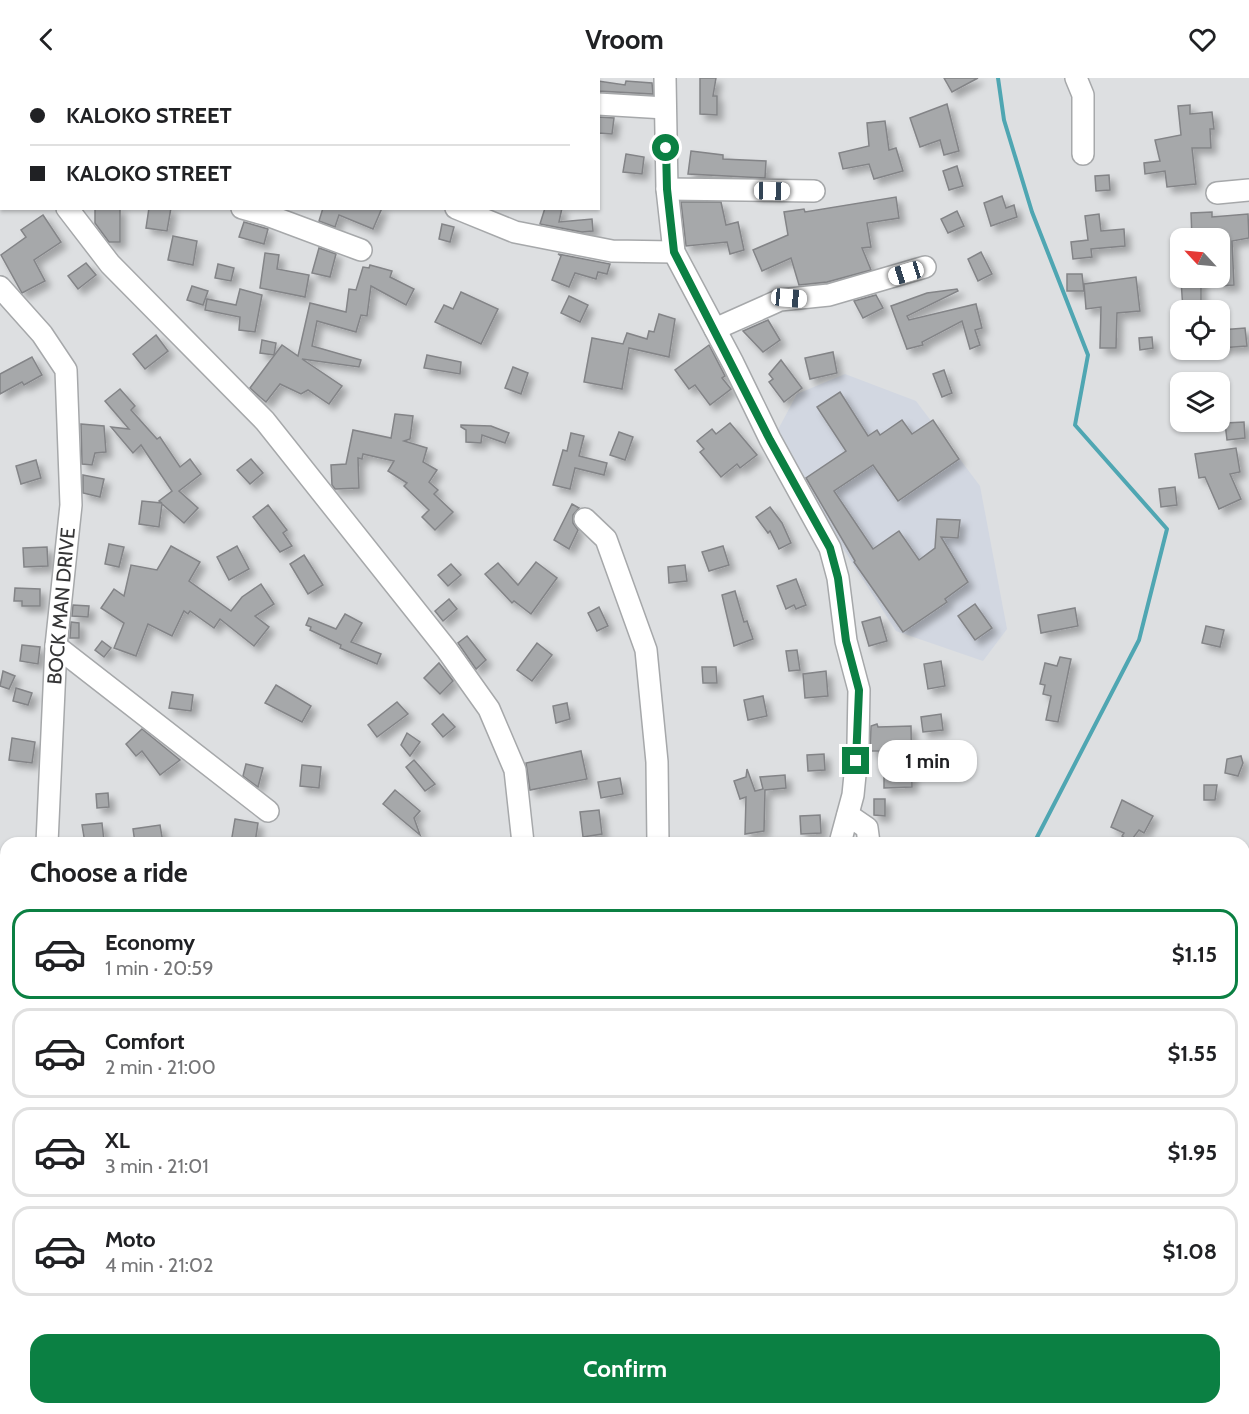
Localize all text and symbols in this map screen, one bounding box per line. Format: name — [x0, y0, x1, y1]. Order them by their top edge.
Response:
icon: back — [30, 23, 63, 56]
text: Vroom — [585, 23, 664, 56]
icon: heart — [1186, 23, 1219, 56]
text: KALOKO STREET — [66, 102, 232, 129]
route start — [652, 134, 679, 161]
text: KALOKO STREET — [66, 160, 232, 187]
car — [754, 182, 790, 200]
north arrow — [1170, 228, 1230, 288]
map controls — [1170, 228, 1230, 432]
car — [886, 259, 926, 287]
car — [770, 287, 808, 309]
button: locate — [1170, 300, 1230, 360]
button: layers — [1170, 372, 1230, 432]
street label: BOCK MAN DRIVE — [42, 526, 80, 686]
callout: 1 min — [877, 740, 976, 782]
route end — [842, 747, 869, 774]
text: 1 min — [905, 749, 950, 773]
text: Choose a ride — [30, 856, 188, 889]
icon: car — [33, 927, 87, 981]
text: Economy — [105, 929, 195, 956]
text: $1.15 — [1172, 941, 1217, 968]
text: 1 min · 20:59 — [105, 956, 214, 980]
icon: car — [33, 1026, 87, 1080]
text: Comfort — [105, 1028, 184, 1055]
text: $1.55 — [1168, 1040, 1217, 1067]
text: 2 min · 21:00 — [105, 1055, 216, 1079]
icon: car — [33, 1125, 87, 1179]
text: XL — [105, 1127, 130, 1154]
text: $1.95 — [1167, 1139, 1217, 1166]
text: 3 min · 21:01 — [105, 1154, 209, 1178]
icon: car — [33, 1224, 87, 1278]
text: Moto — [105, 1226, 156, 1253]
text: $1.08 — [1163, 1238, 1217, 1265]
text: 4 min · 21:02 — [105, 1253, 213, 1277]
button: Confirm — [30, 1334, 1220, 1403]

